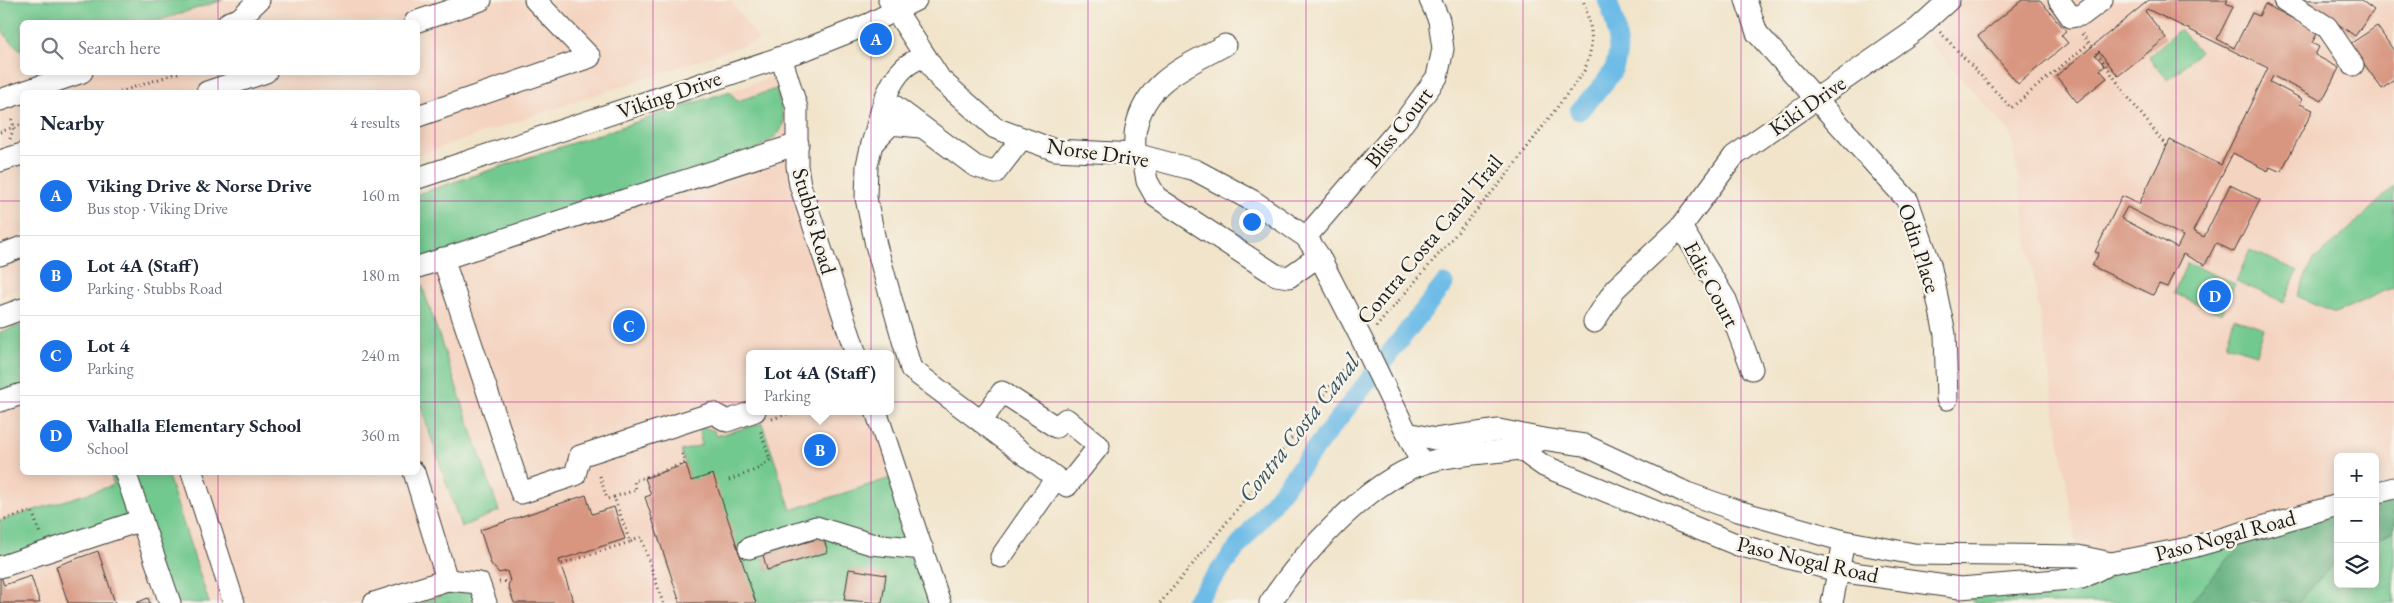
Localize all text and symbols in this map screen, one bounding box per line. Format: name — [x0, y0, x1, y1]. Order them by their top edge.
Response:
search box — [20, 20, 420, 75]
pin: A — [860, 20, 892, 58]
icon: search — [38, 34, 66, 62]
text: Search here — [78, 35, 160, 60]
street label: Viking Drive — [613, 63, 725, 126]
street label: Kiki Drive — [1763, 68, 1852, 142]
street label: Bliss Court — [1358, 81, 1439, 173]
text: Nearby — [40, 109, 104, 136]
text: 4 results — [350, 112, 400, 133]
street label: Norse Drive — [1045, 131, 1151, 174]
street label: Contra Costa Canal Trail — [1350, 148, 1509, 330]
street label: Stubbs Road — [786, 165, 844, 278]
text: Viking Drive & Norse Drive — [87, 173, 312, 198]
text: A — [50, 185, 62, 206]
text: 160 m — [361, 185, 400, 206]
text: Bus stop · Viking Drive — [87, 198, 228, 219]
street label: Odin Place — [1891, 200, 1948, 297]
your location — [1239, 209, 1265, 235]
street label: Edie Court — [1677, 236, 1746, 332]
text: Lot 4A (Staff) — [87, 253, 199, 278]
text: B — [51, 265, 61, 286]
text: 180 m — [361, 265, 400, 286]
pin: D — [2199, 277, 2231, 315]
text: Parking · Stubbs Road — [87, 278, 222, 299]
pin: C — [613, 307, 645, 345]
text: Lot 4 — [87, 333, 130, 358]
text: C — [50, 345, 62, 366]
text: 240 m — [361, 345, 400, 366]
water label: Contra Costa Canal — [1231, 346, 1367, 508]
popup — [746, 350, 894, 415]
text: Parking — [87, 358, 134, 379]
text: Lot 4A (Staff) — [764, 360, 876, 385]
text: Parking — [764, 385, 811, 406]
text: Valhalla Elementary School — [87, 413, 301, 438]
text: D — [50, 425, 62, 446]
text: 360 m — [361, 425, 400, 446]
pin: B — [804, 431, 836, 469]
text: School — [87, 438, 129, 459]
map controls — [2334, 453, 2379, 588]
button: + — [2334, 453, 2379, 498]
button: − — [2334, 498, 2379, 543]
street label: Paso Nogal Road — [2152, 503, 2300, 568]
street label: Paso Nogal Road — [1734, 529, 1882, 590]
button: layers — [2334, 543, 2379, 588]

